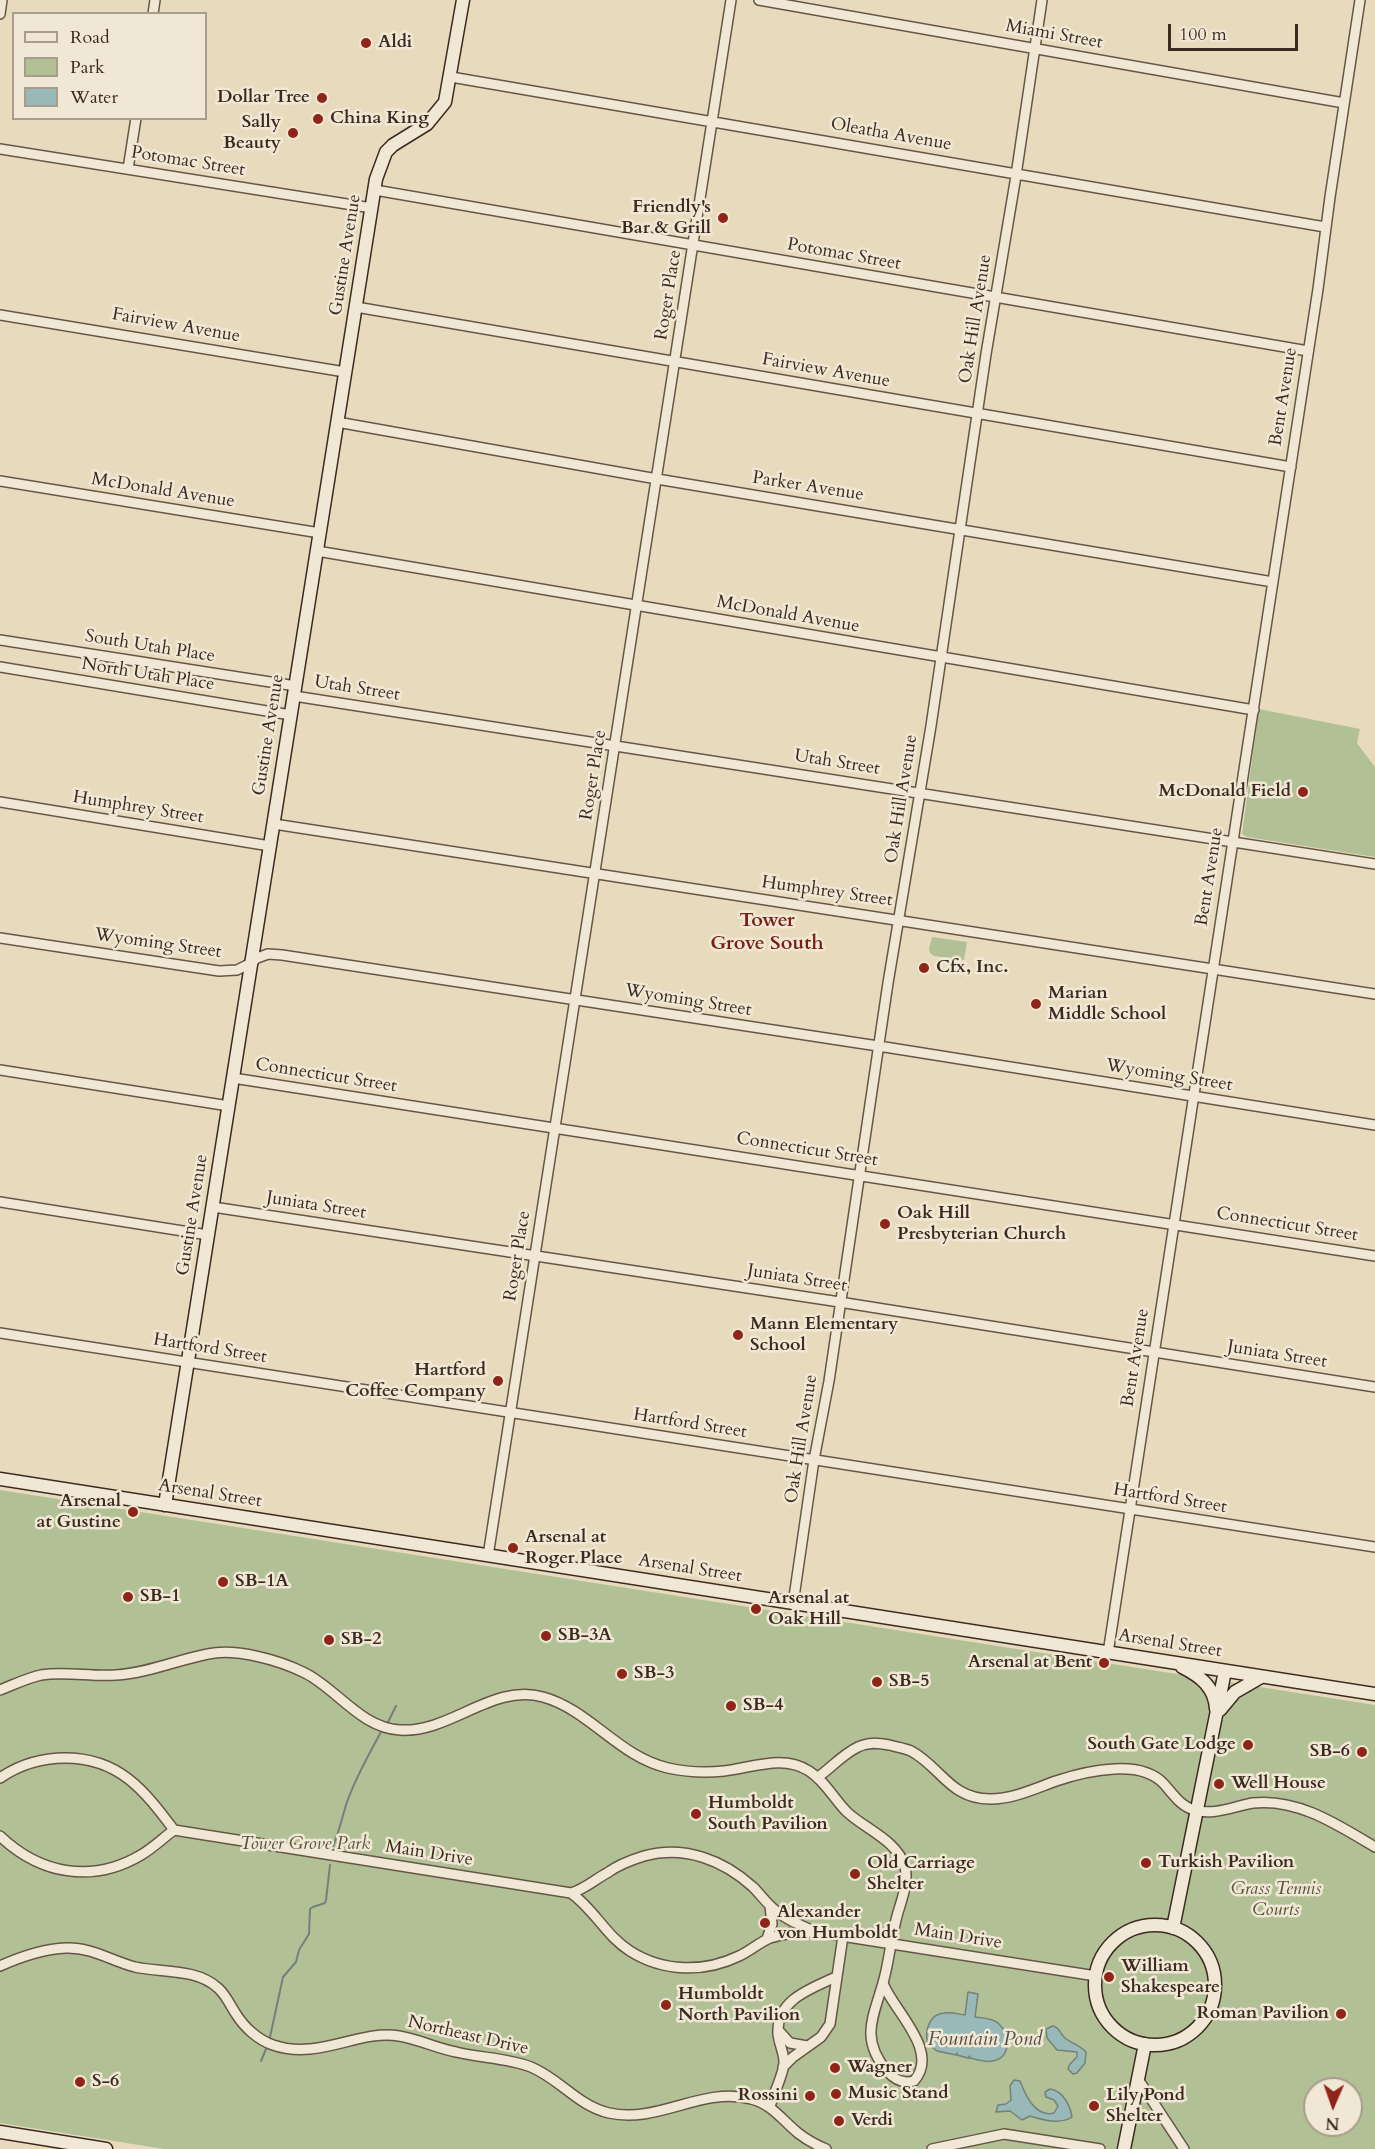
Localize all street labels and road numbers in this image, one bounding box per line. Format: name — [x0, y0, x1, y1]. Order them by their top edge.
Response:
street label: Miami Street — [1004, 16, 1104, 54]
street label: Oleatha Avenue — [829, 114, 953, 156]
street label: Potomac Street — [129, 142, 247, 182]
street label: Gustine Avenue — [326, 193, 366, 317]
street label: Potomac Street — [785, 234, 903, 276]
street label: Roger Place — [651, 248, 687, 342]
street label: Oak Hill Avenue — [955, 253, 997, 385]
street label: Fairview Avenue — [110, 304, 242, 348]
street label: Bent Avenue — [1266, 346, 1302, 448]
street label: Fairview Avenue — [760, 349, 892, 393]
street label: Parker Avenue — [751, 468, 865, 506]
street label: McDonald Avenue — [90, 469, 236, 513]
street label: McDonald Avenue — [715, 592, 861, 638]
street label: South Utah Place — [83, 626, 217, 668]
street label: North Utah Place — [80, 654, 216, 696]
street label: Utah Street — [313, 672, 401, 706]
street label: Gustine Avenue — [249, 673, 289, 797]
street label: Roger Place — [576, 728, 612, 822]
street label: Oak Hill Avenue — [881, 733, 923, 865]
street label: Utah Street — [793, 746, 881, 780]
street label: Humphrey Street — [71, 787, 205, 829]
street label: Bent Avenue — [1192, 826, 1228, 928]
street label: Humphrey Street — [760, 872, 894, 912]
street label: Wyoming Street — [93, 924, 223, 964]
street label: Wyoming Street — [623, 980, 753, 1022]
street label: Connecticut Street — [254, 1054, 398, 1098]
street label: Wyoming Street — [1104, 1055, 1234, 1097]
street label: Connecticut Street — [735, 1128, 879, 1172]
street label: Gustine Avenue — [173, 1153, 213, 1277]
street label: Juniata Street — [265, 1187, 367, 1225]
street label: Connecticut Street — [1215, 1203, 1359, 1247]
street label: Roger Place — [500, 1209, 536, 1303]
street label: Juniata Street — [746, 1260, 848, 1298]
street label: Bent Avenue — [1118, 1307, 1154, 1409]
street label: Hartford Street — [152, 1329, 268, 1369]
street label: Juniata Street — [1226, 1336, 1328, 1374]
street label: Oak Hill Avenue — [781, 1373, 823, 1505]
street label: Hartford Street — [632, 1404, 748, 1444]
street label: Arsenal Street — [157, 1475, 263, 1513]
street label: Hartford Street — [1112, 1479, 1228, 1519]
street label: Arsenal Street — [637, 1550, 743, 1588]
street label: Arsenal Street — [1117, 1625, 1223, 1663]
street label: Main Drive — [384, 1836, 474, 1872]
street label: Main Drive — [913, 1919, 1003, 1955]
street label: Northeast Drive — [406, 2012, 530, 2060]

